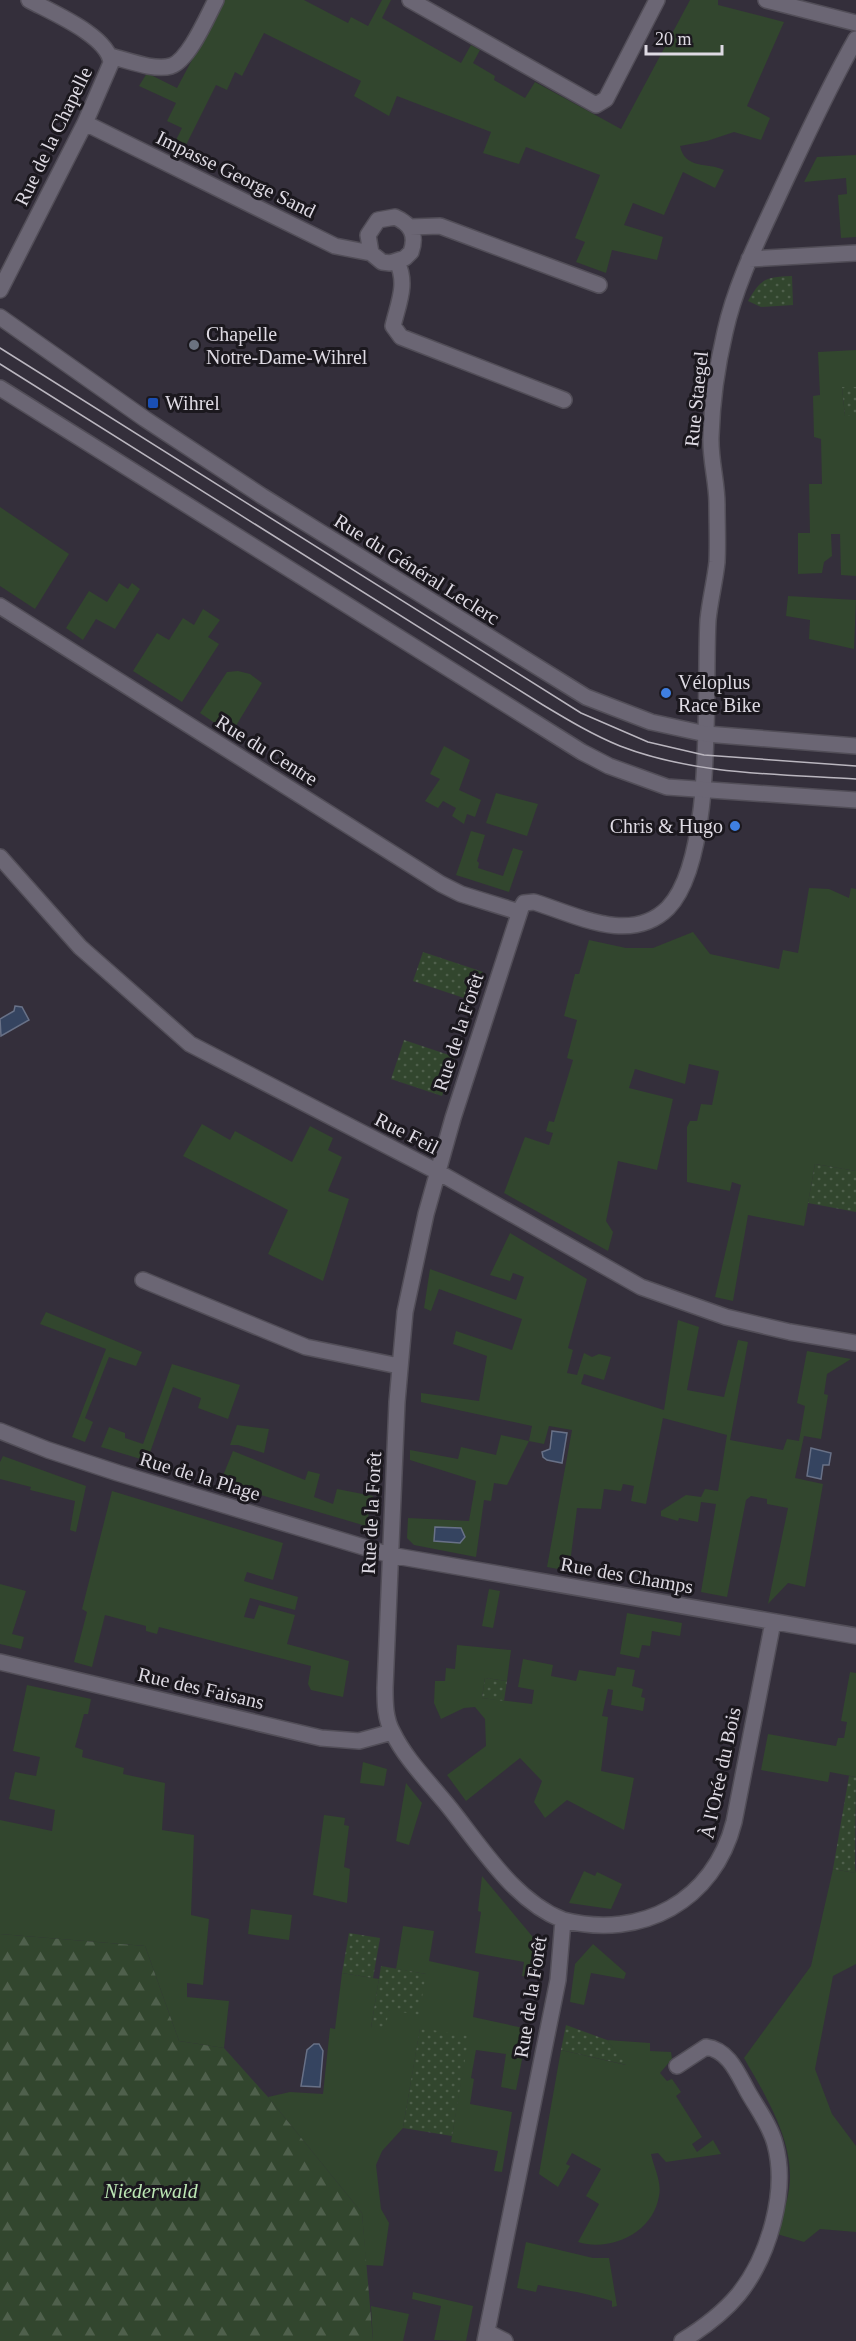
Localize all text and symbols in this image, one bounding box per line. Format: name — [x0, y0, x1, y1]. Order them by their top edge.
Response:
scale bar — [646, 18, 722, 56]
text: 20 m — [655, 29, 692, 49]
street label: Rue de la Chapelle — [10, 63, 97, 209]
street label: Impasse George Sand — [153, 126, 319, 223]
place label: Chapelle Notre-Dame-Wihrel — [206, 323, 368, 368]
marker: Chapelle Notre-Dame-Wihrel — [187, 338, 201, 352]
street label: Rue Staegel — [680, 350, 713, 448]
place label: Wihrel — [165, 392, 220, 414]
marker: Wihrel — [146, 396, 160, 410]
street label: Rue du Général Leclerc — [330, 509, 504, 629]
place label: Véloplus Race Bike — [678, 671, 761, 716]
marker: Véloplus Race Bike — [659, 686, 673, 700]
street label: Rue du Centre — [212, 710, 322, 790]
place label: Chris & Hugo — [610, 815, 723, 838]
marker: Chris & Hugo — [728, 819, 742, 833]
street label: Rue de la Forêt — [429, 970, 488, 1094]
street label: Rue Feil — [372, 1108, 443, 1159]
street label: Rue de la Plage — [137, 1447, 263, 1506]
street label: Rue de la Forêt — [357, 1451, 385, 1575]
street label: Rue des Champs — [559, 1552, 695, 1599]
street label: Rue des Faisans — [136, 1663, 266, 1713]
street label: À l'Orée du Bois — [695, 1705, 745, 1841]
street label: Rue de la Forêt — [510, 1934, 551, 2059]
park label: Niederwald — [103, 2180, 199, 2202]

